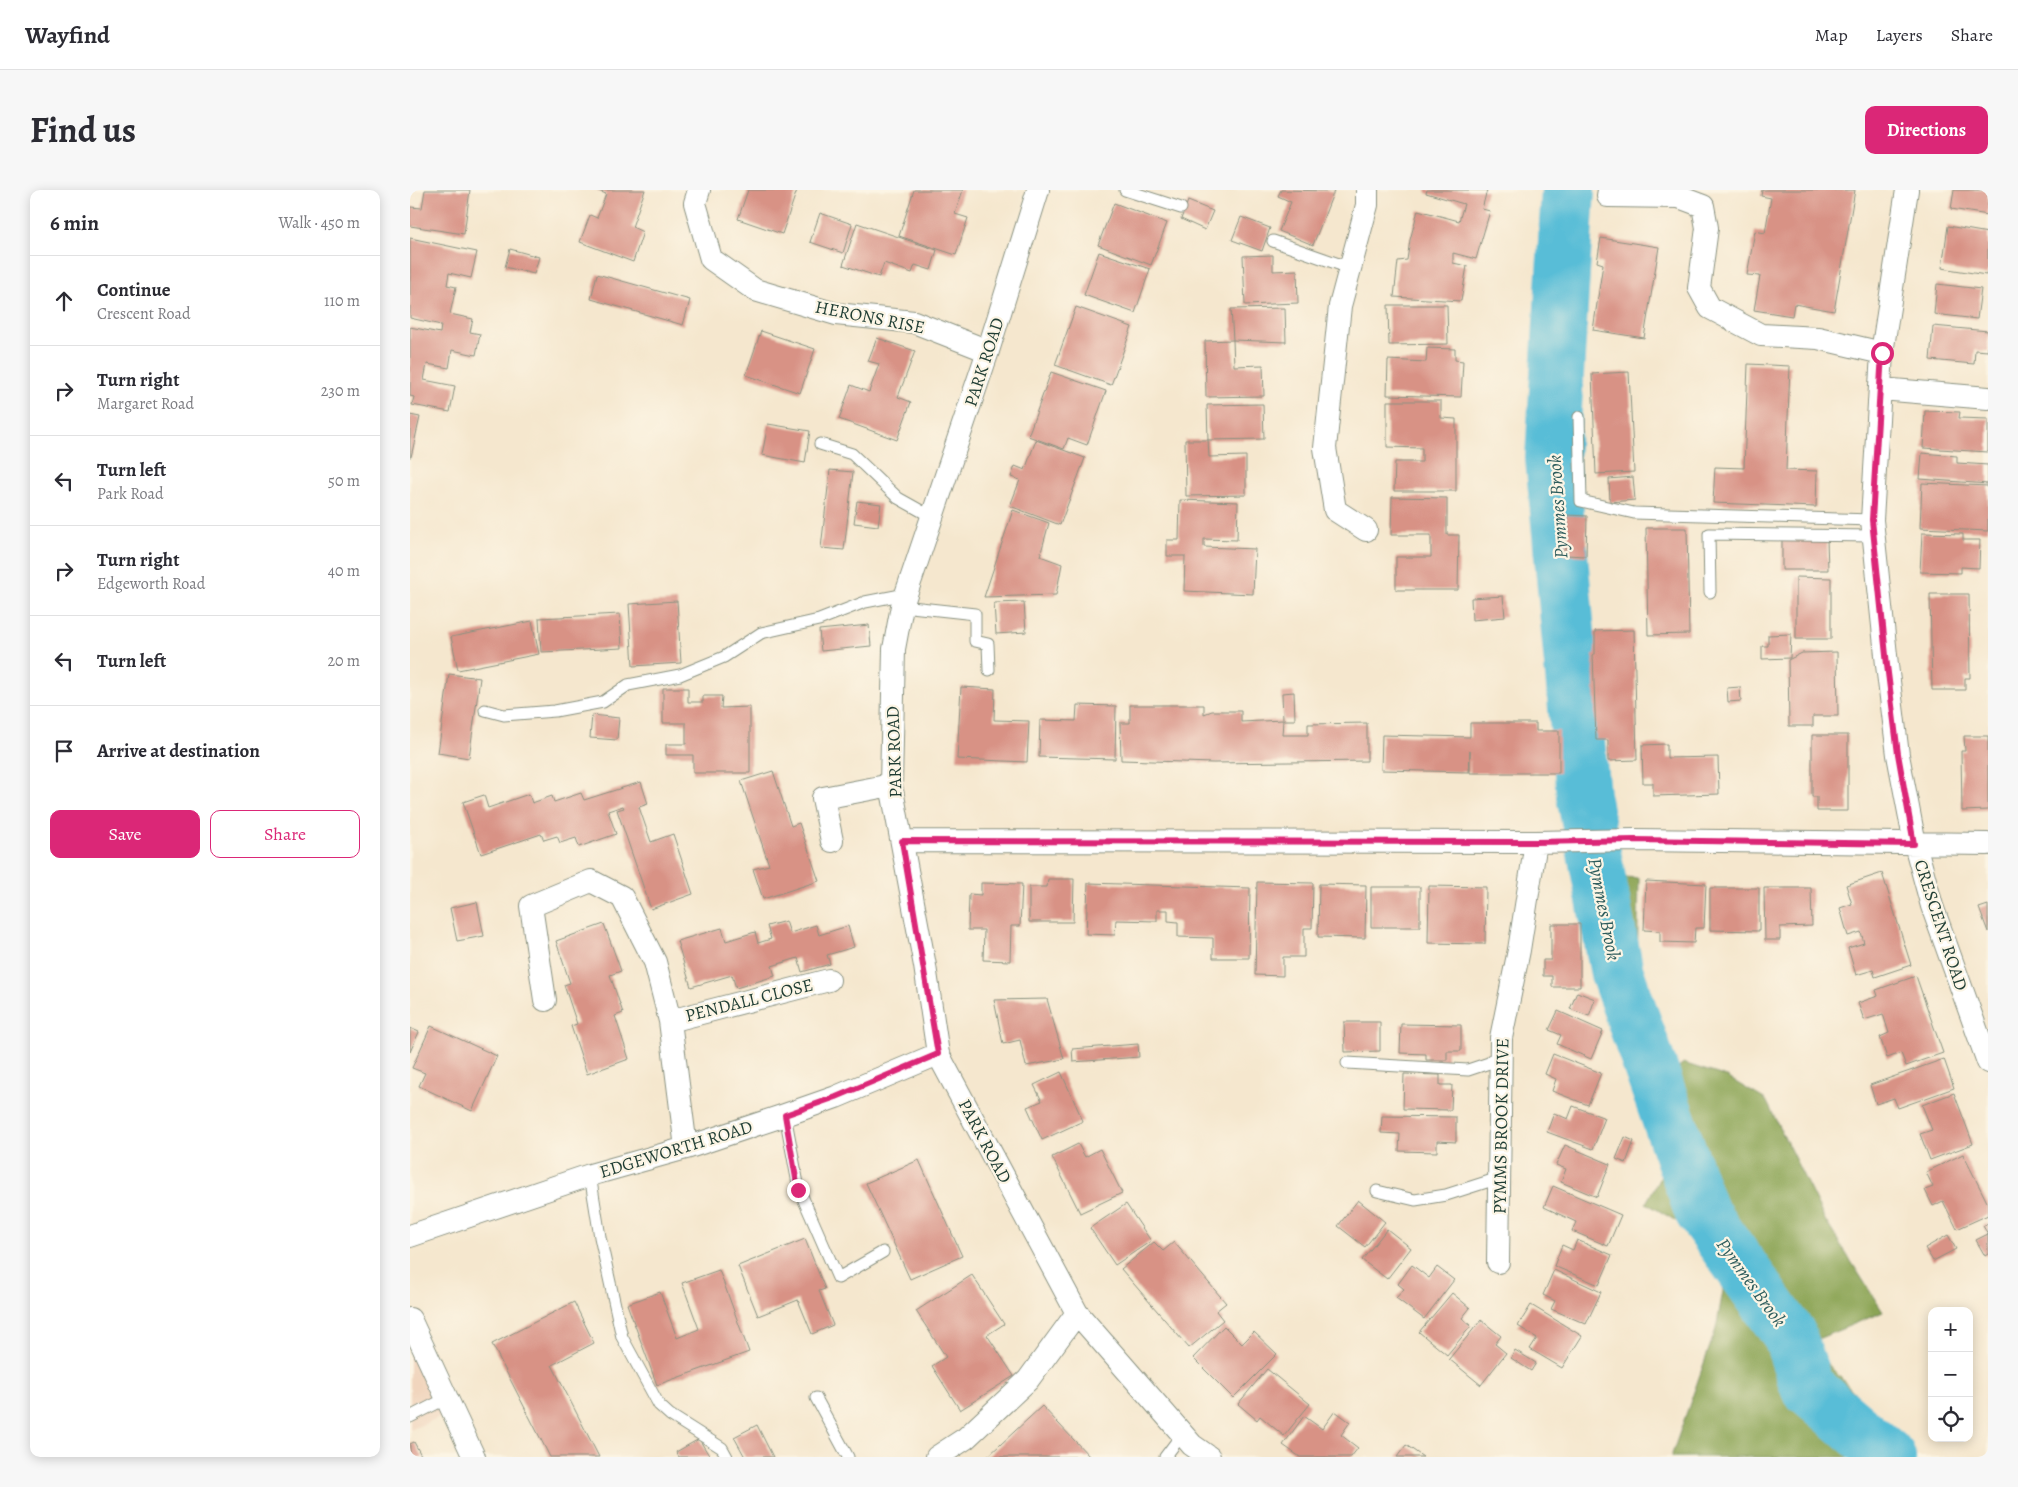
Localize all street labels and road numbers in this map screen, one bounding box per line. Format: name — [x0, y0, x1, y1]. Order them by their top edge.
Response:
street label: HERONS RISE — [813, 295, 927, 339]
street label: PARK ROAD — [958, 314, 1010, 410]
street label: PARK ROAD — [880, 706, 908, 798]
street label: CRESCENT ROAD — [1908, 856, 1974, 994]
street label: PENDALL CLOSE — [683, 973, 815, 1027]
street label: PYMMS BROOK DRIVE — [1487, 1038, 1515, 1214]
street label: PARK ROAD — [953, 1095, 1017, 1187]
street label: EDGEWORTH ROAD — [597, 1114, 755, 1184]

